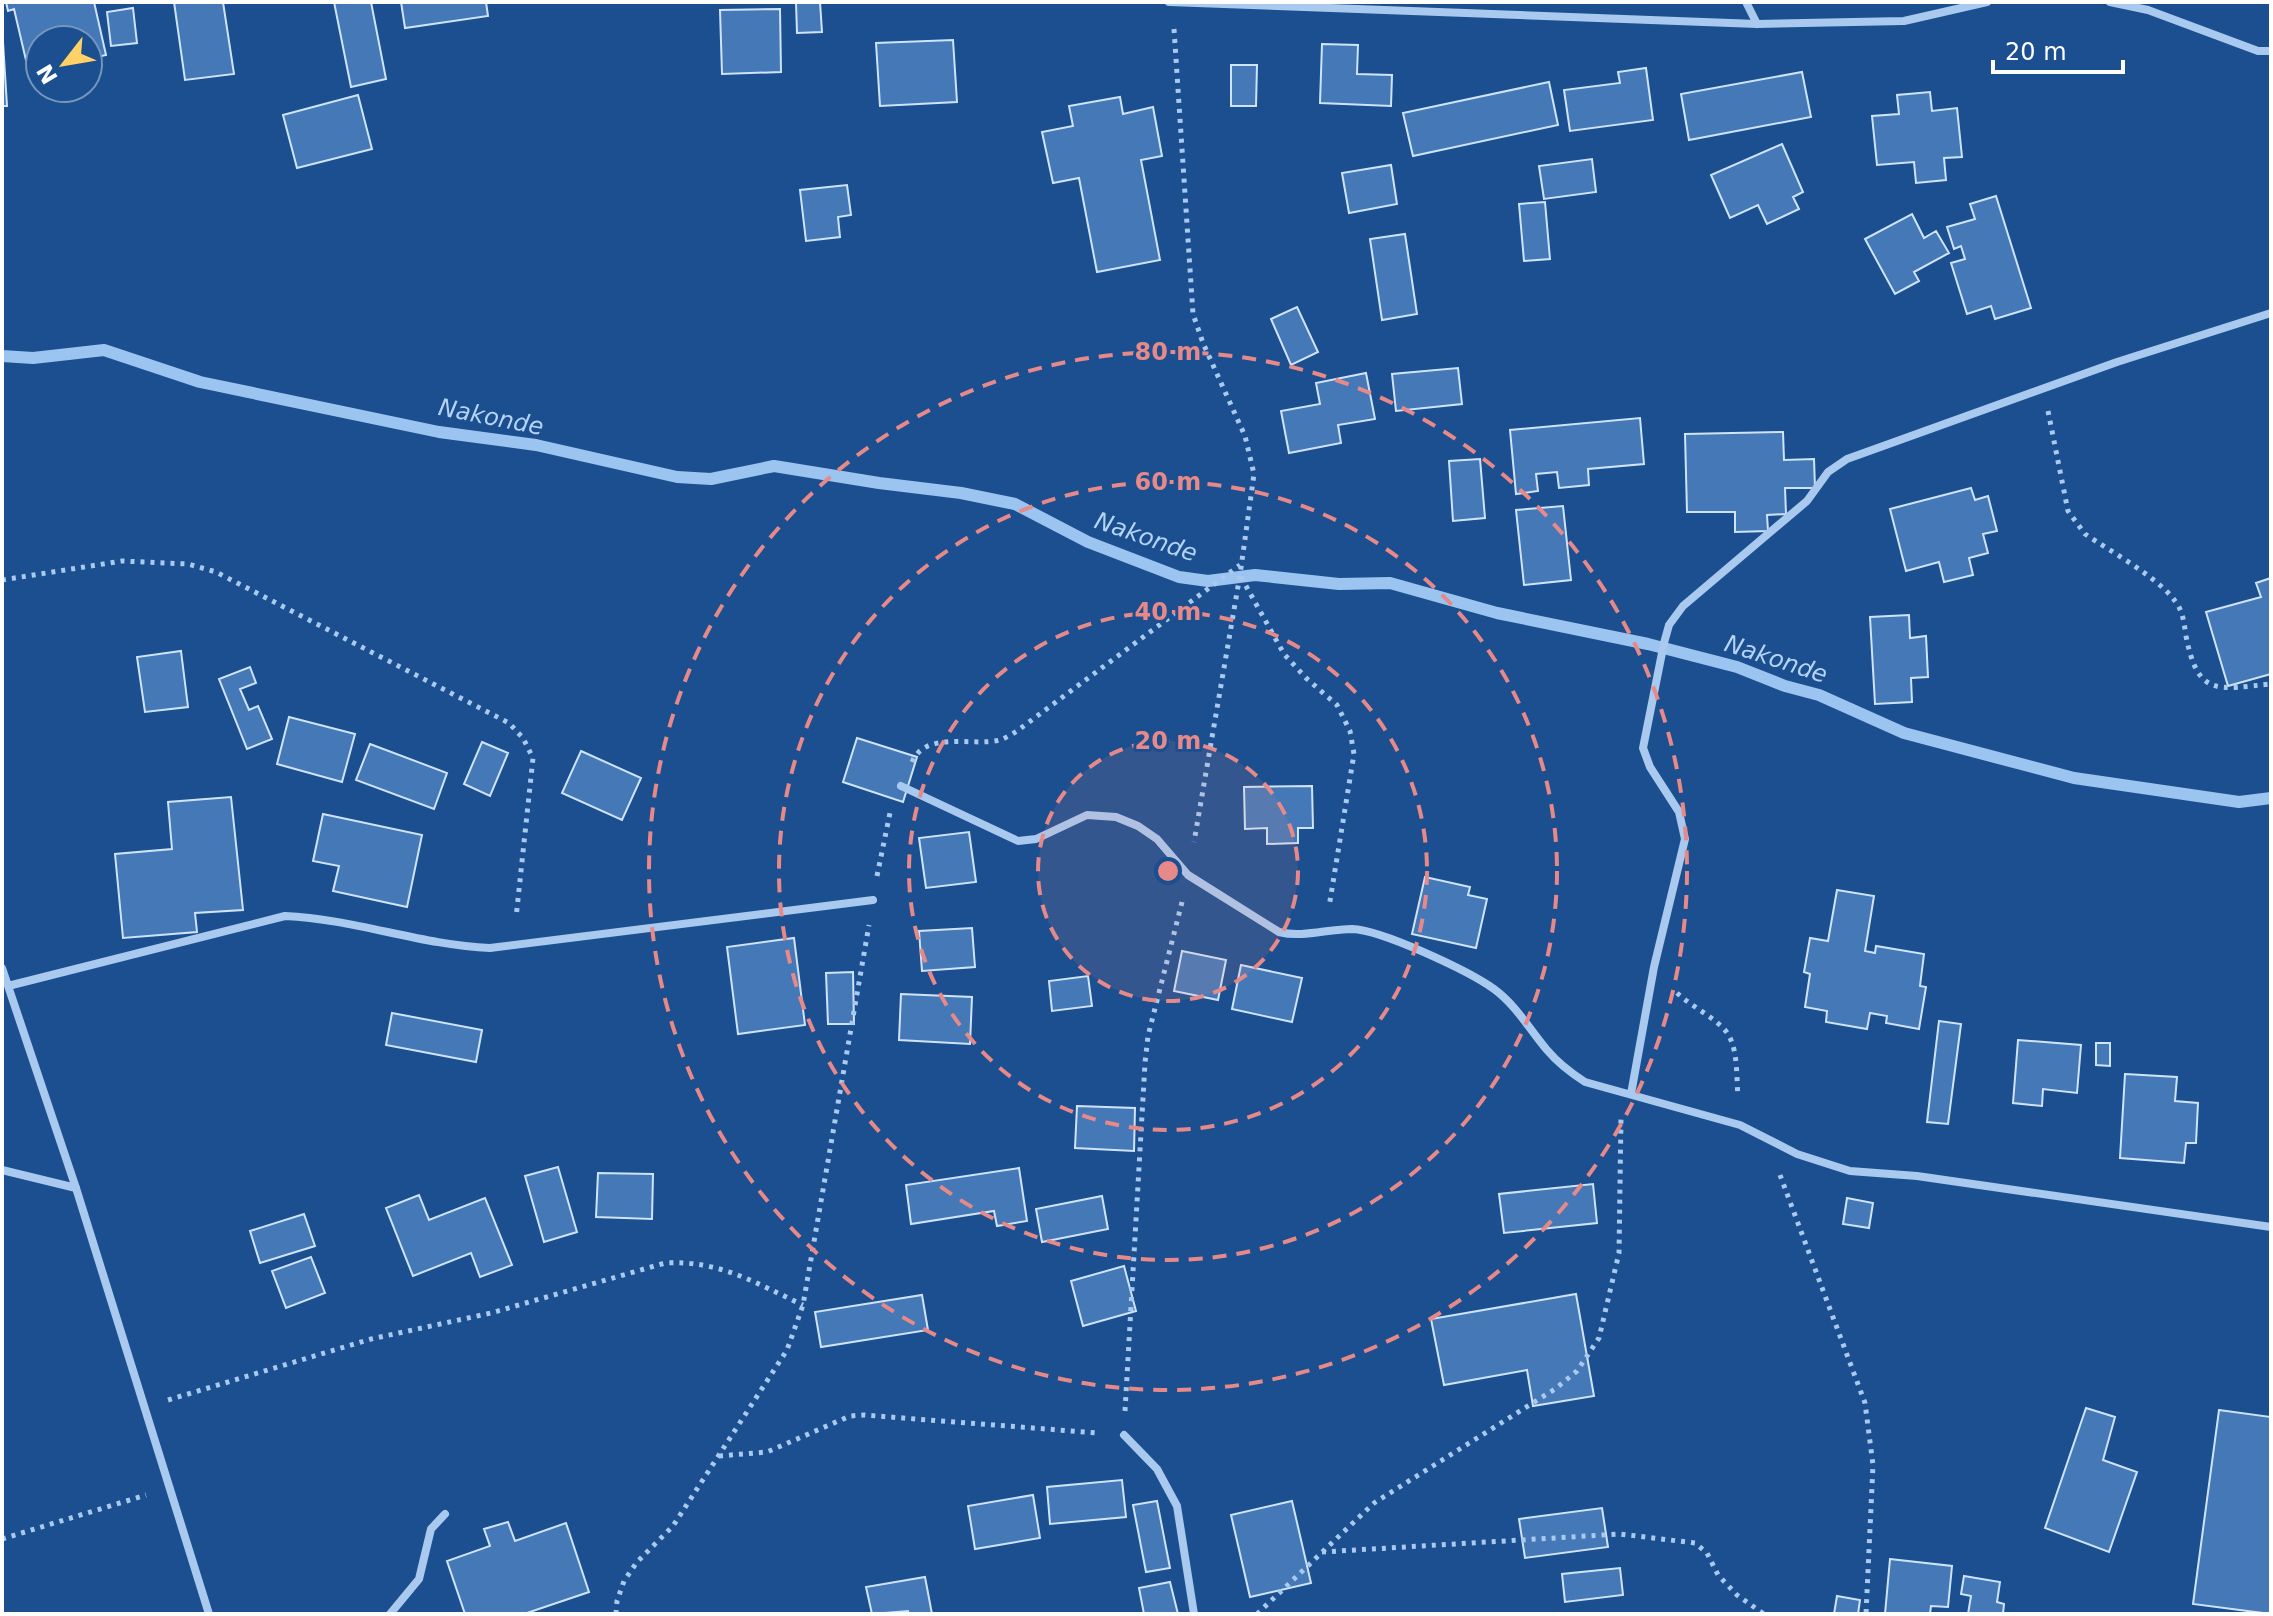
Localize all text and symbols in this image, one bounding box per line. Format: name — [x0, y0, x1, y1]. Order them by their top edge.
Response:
north arrow — [24, 24, 104, 104]
scale bar — [1993, 24, 2123, 74]
text: 20 m — [2005, 38, 2067, 66]
text: N — [32, 60, 63, 88]
text: 80 m — [1135, 338, 1201, 366]
water label: Nakonde — [436, 393, 546, 441]
text: 60 m — [1135, 468, 1201, 496]
water label: Nakonde — [1091, 506, 1201, 568]
text: 40 m — [1135, 598, 1201, 626]
water label: Nakonde — [1721, 629, 1831, 689]
text: 20 m — [1135, 727, 1201, 755]
centre of rings — [1154, 857, 1182, 885]

